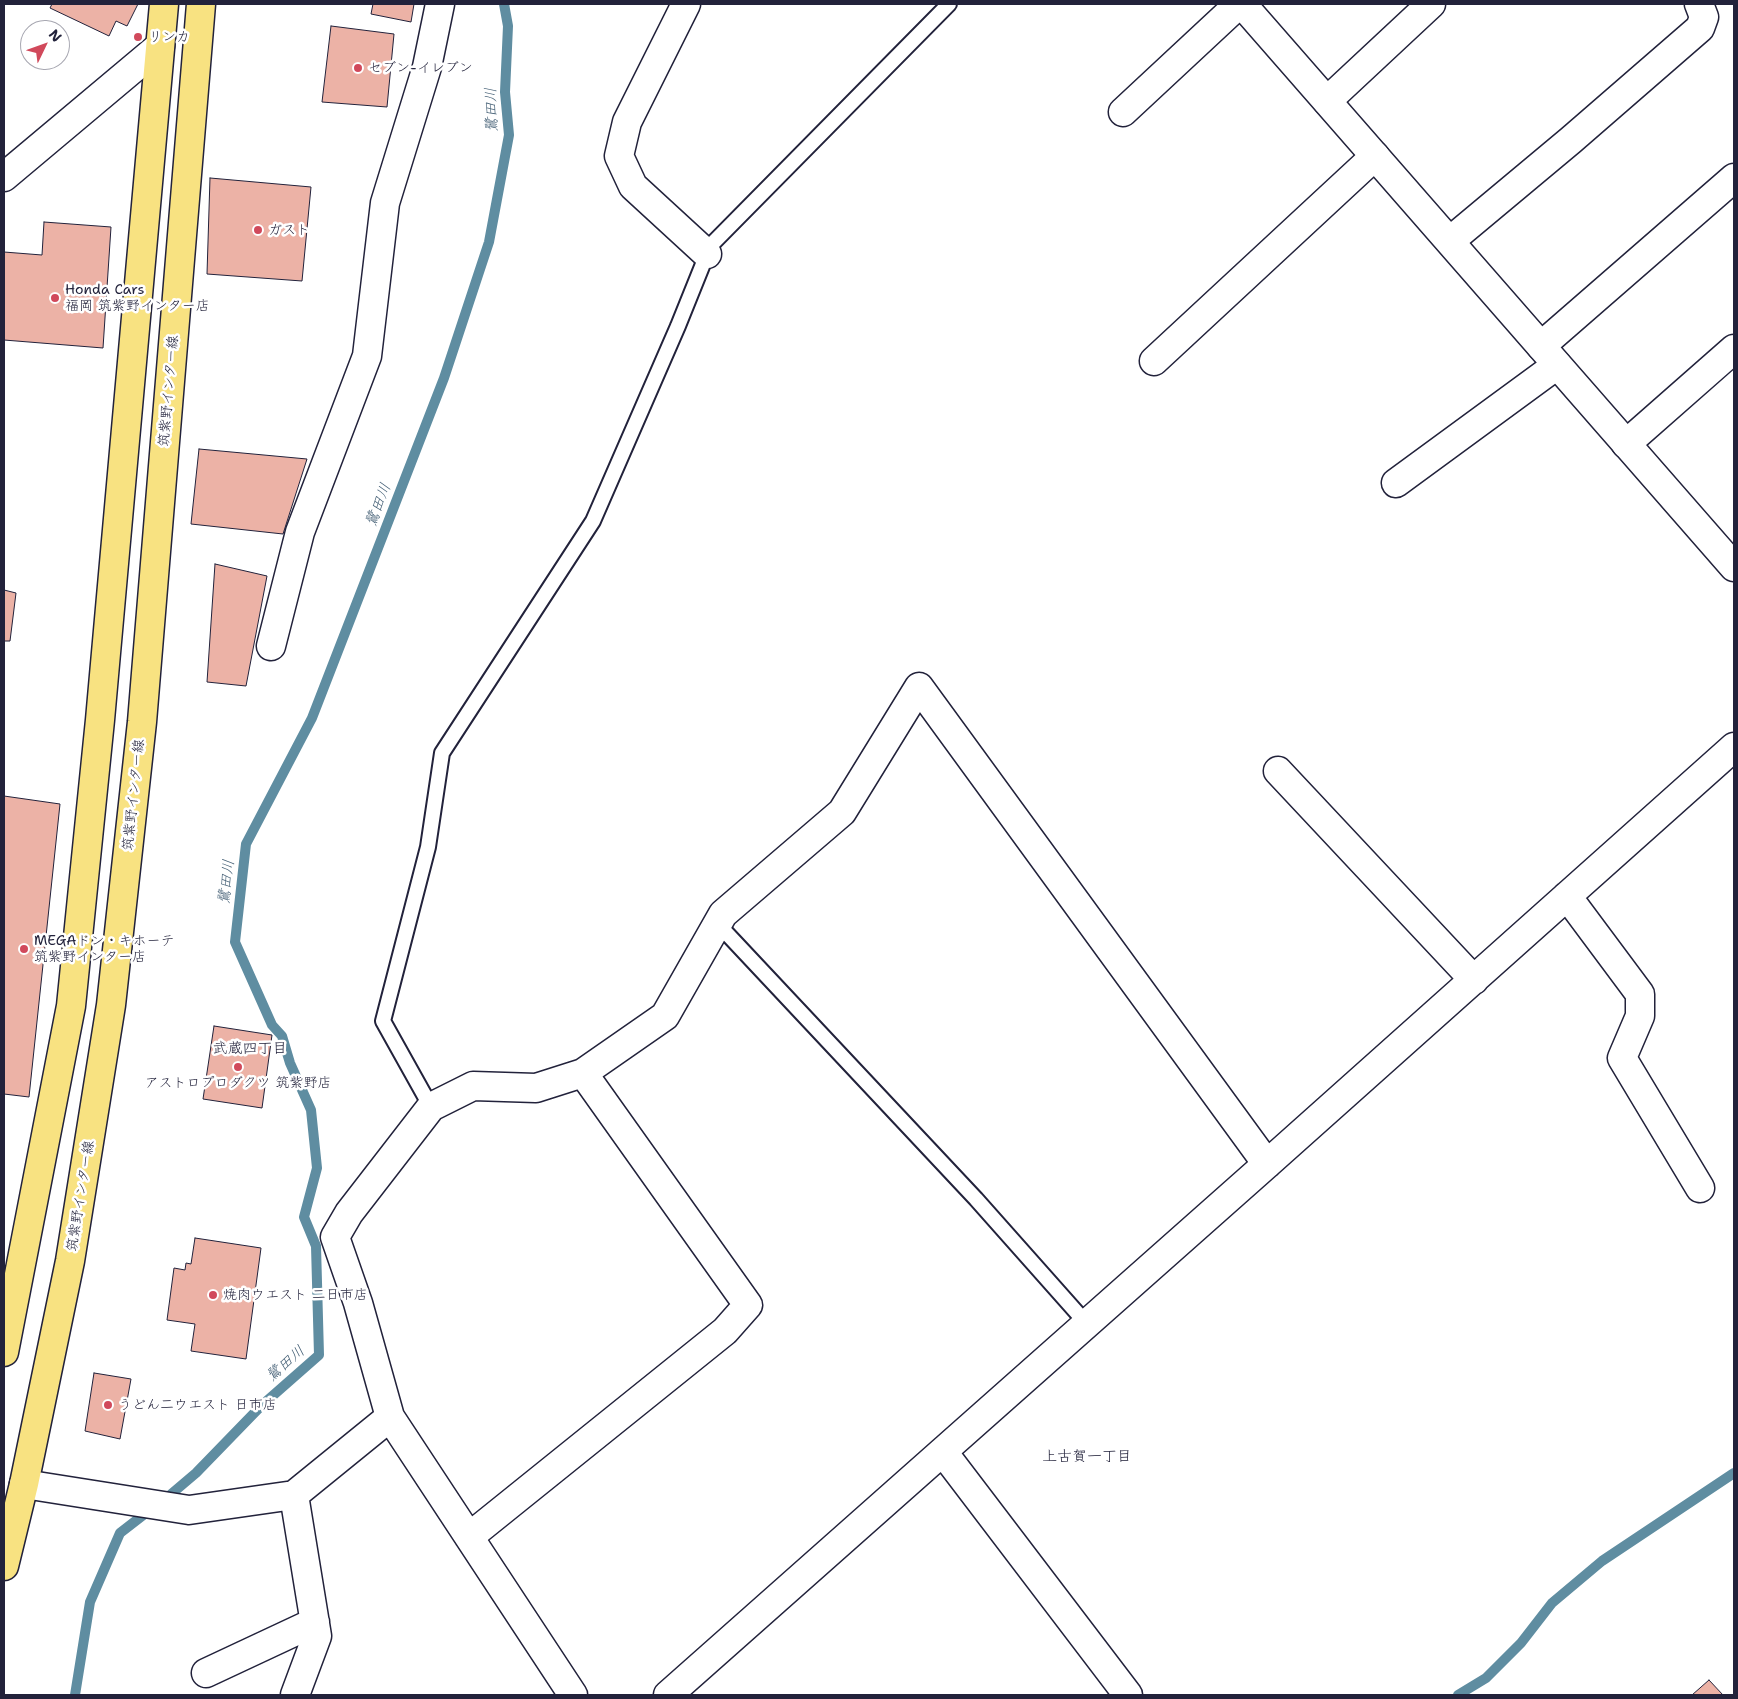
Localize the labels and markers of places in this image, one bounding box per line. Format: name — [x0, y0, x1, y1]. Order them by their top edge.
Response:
place label: リンカ — [148, 29, 190, 45]
marker: リンカ — [132, 31, 144, 43]
place label: セブン-イレブン — [368, 60, 473, 76]
marker: セブン-イレブン — [352, 62, 364, 74]
place label: ガスト — [268, 222, 310, 238]
marker: ガスト — [252, 224, 264, 236]
place label: Honda Cars 福岡 筑紫野インター店 — [65, 282, 210, 314]
marker: Honda Cars 福岡 筑紫野インター店 — [49, 292, 61, 304]
place label: MEGAドン・キホーテ 筑紫野インター店 — [34, 933, 174, 966]
marker: MEGAドン・キホーテ 筑紫野インター店 — [18, 943, 30, 955]
marker: アストロプロダクツ 筑紫野店 — [232, 1061, 244, 1073]
place label: アストロプロダクツ 筑紫野店 — [145, 1075, 331, 1091]
place label: 焼肉ウエスト 二日市店 — [223, 1287, 368, 1303]
marker: 焼肉ウエスト 二日市店 — [207, 1289, 219, 1301]
place label: うどん二ウエスト 日市店 — [118, 1397, 277, 1413]
marker: うどん二ウエスト 日市店 — [102, 1399, 114, 1411]

